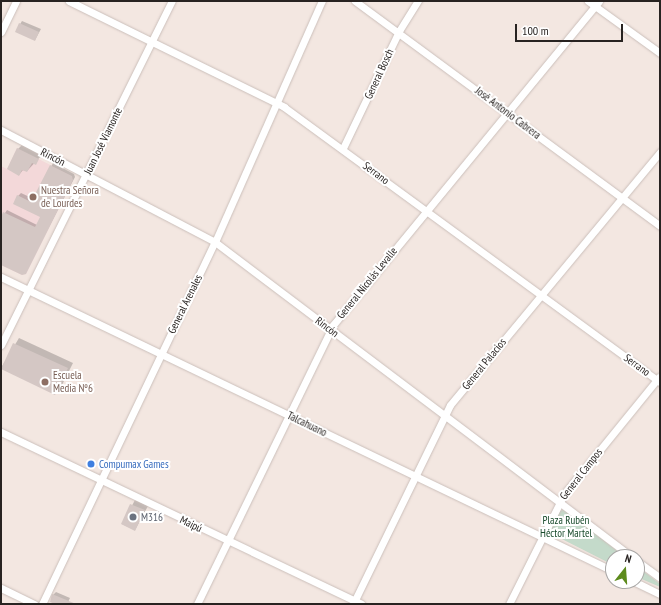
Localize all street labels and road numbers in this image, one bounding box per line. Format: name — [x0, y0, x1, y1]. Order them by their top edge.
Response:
street label: General Bosch — [362, 47, 396, 101]
street label: José Antonio Cabrera — [472, 84, 544, 142]
street label: Juan José Viamonte — [81, 105, 125, 177]
street label: Rincón — [39, 145, 67, 169]
street label: Serrano — [360, 159, 392, 187]
street label: General Nicolás Levalle — [334, 245, 400, 321]
street label: General Arenales — [165, 272, 205, 336]
street label: Rincón — [313, 314, 341, 340]
street label: General Palacios — [459, 336, 509, 392]
street label: Serrano — [621, 351, 653, 379]
street label: Talcahuano — [285, 409, 329, 439]
street label: General Campos — [557, 446, 605, 502]
street label: Maipú — [178, 513, 204, 535]

